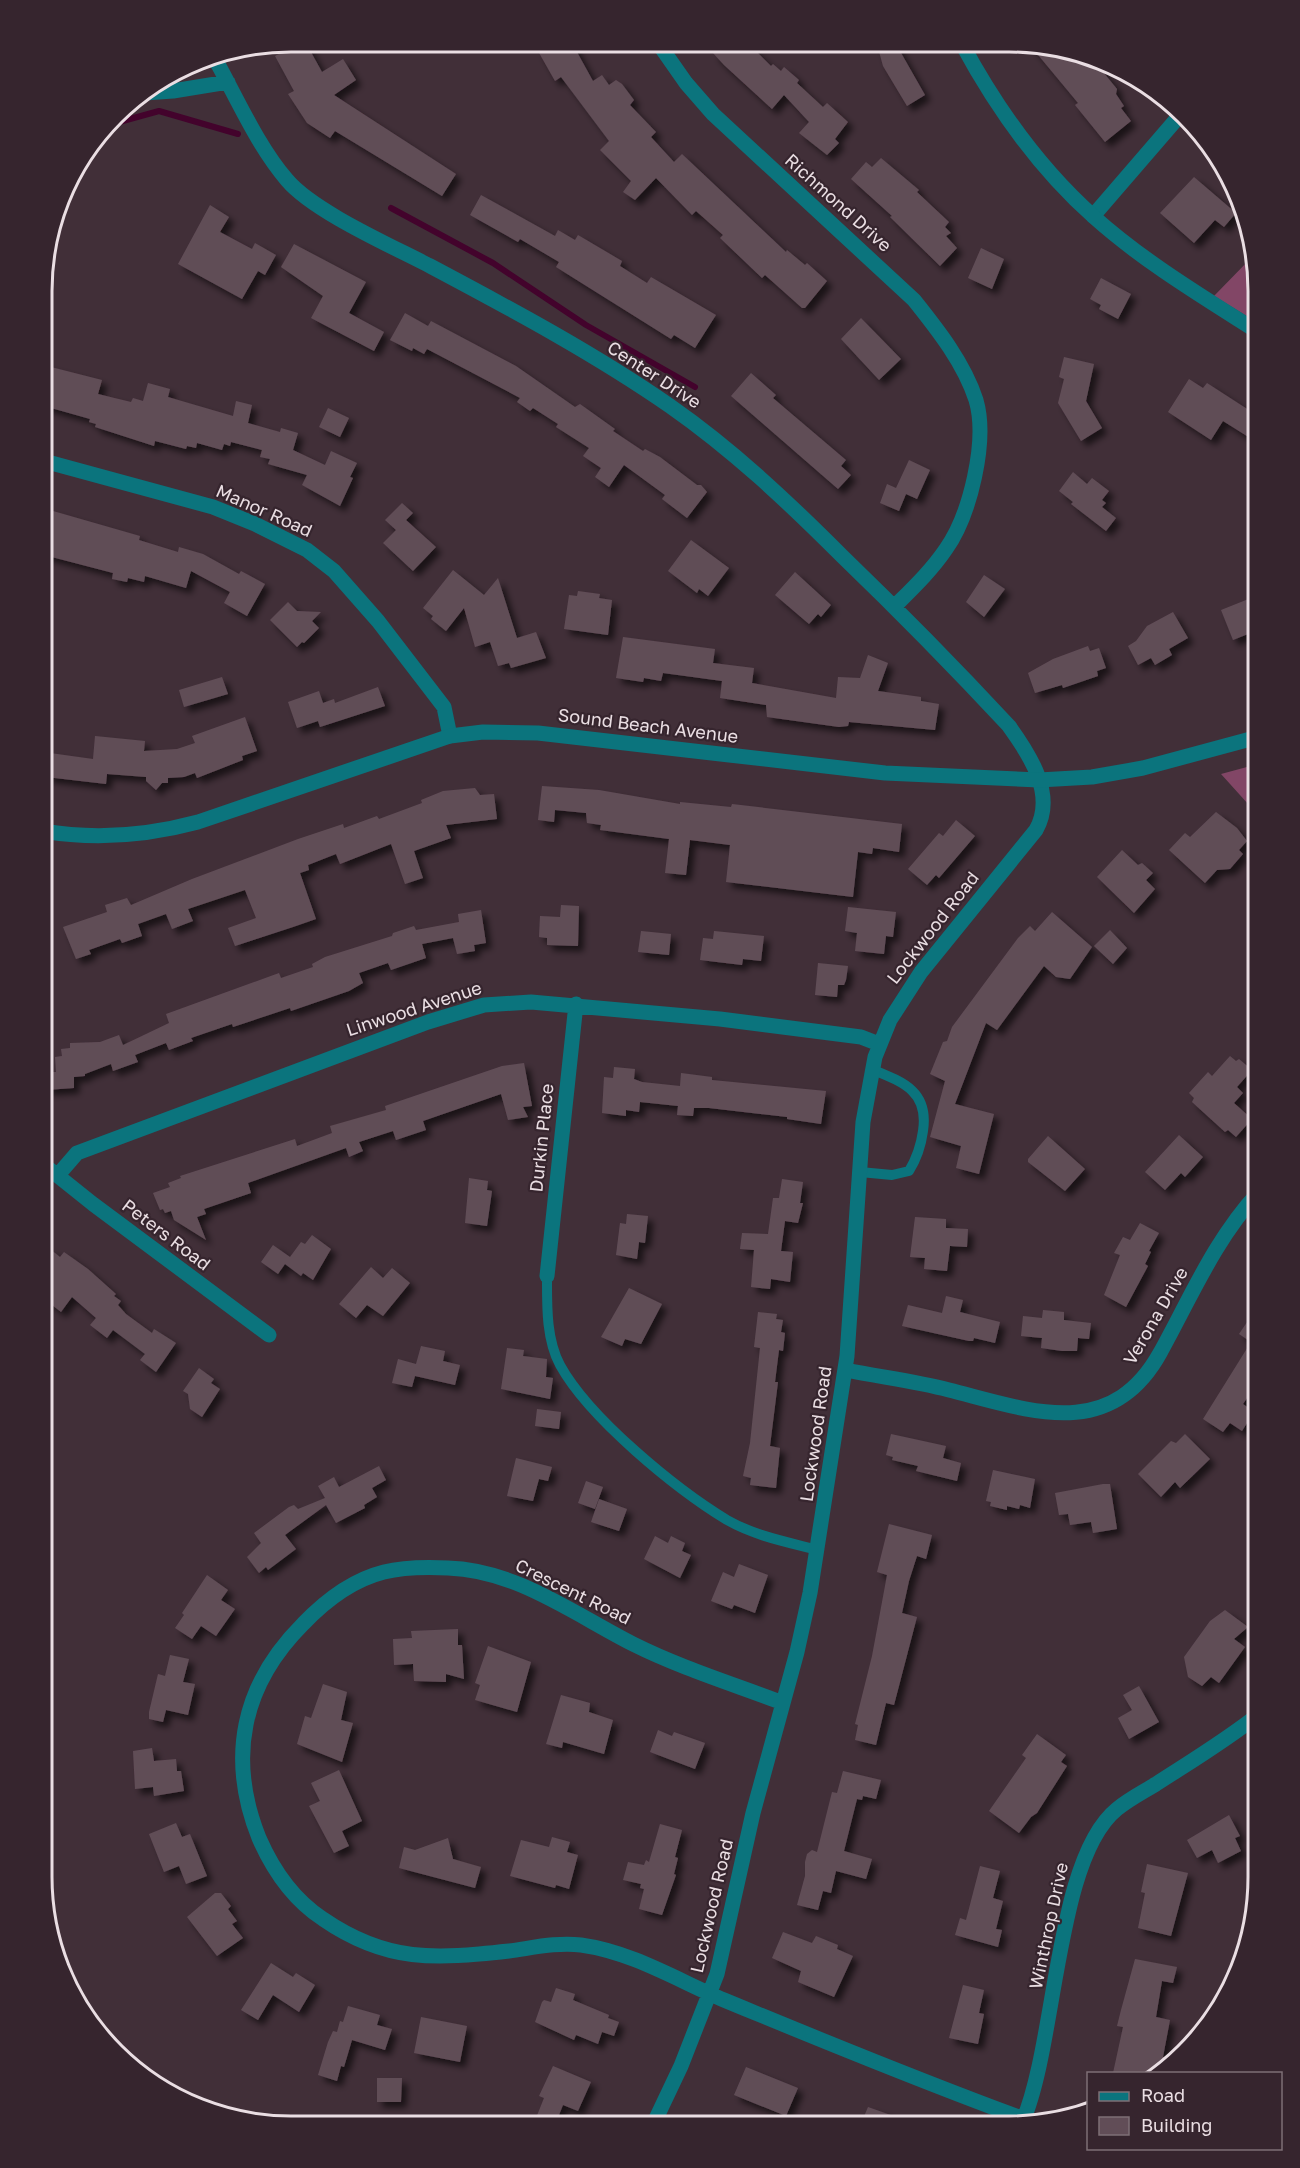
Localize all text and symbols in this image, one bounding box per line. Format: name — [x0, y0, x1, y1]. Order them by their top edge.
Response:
street label: Richmond Drive — [781, 149, 897, 256]
street label: Center Drive — [604, 336, 706, 413]
street label: Manor Road — [213, 479, 316, 541]
street label: Sound Beach Avenue — [557, 703, 740, 747]
street label: Lockwood Road — [881, 867, 983, 988]
street label: Linwood Avenue — [343, 976, 484, 1040]
street label: Durkin Place — [524, 1083, 558, 1193]
street label: Peters Road — [118, 1194, 215, 1275]
street label: Verona Drive — [1118, 1263, 1192, 1368]
street label: Lockwood Road — [795, 1365, 835, 1503]
street label: Crescent Road — [512, 1554, 635, 1629]
street label: Lockwood Road — [685, 1837, 737, 1975]
street label: Winthrop Drive — [1024, 1860, 1072, 1991]
legend — [1087, 2072, 1282, 2150]
text: Road — [1141, 2084, 1185, 2106]
text: Building — [1141, 2114, 1212, 2136]

